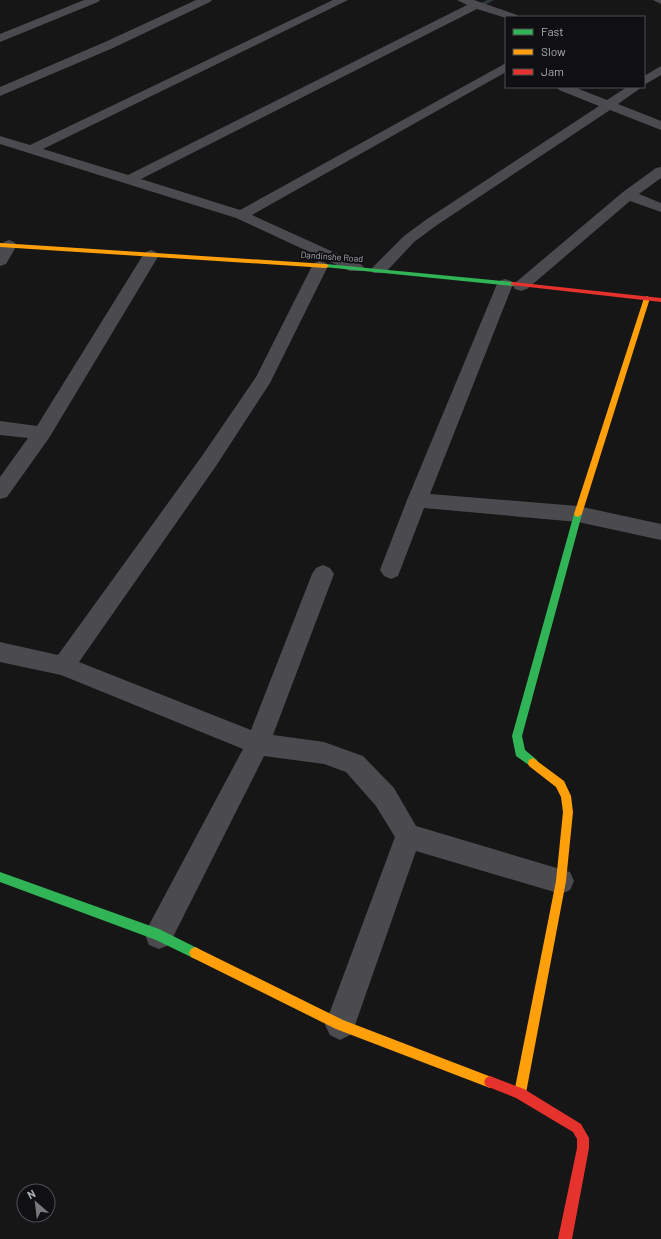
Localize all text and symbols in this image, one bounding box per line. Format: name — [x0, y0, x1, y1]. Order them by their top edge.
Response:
legend — [505, 16, 645, 88]
text: Fast — [541, 24, 564, 38]
text: Slow — [541, 44, 566, 58]
text: Jam — [541, 64, 564, 78]
street label: Dandinshe Road — [300, 249, 364, 264]
north arrow — [16, 1183, 56, 1223]
text: N — [25, 1186, 37, 1201]

